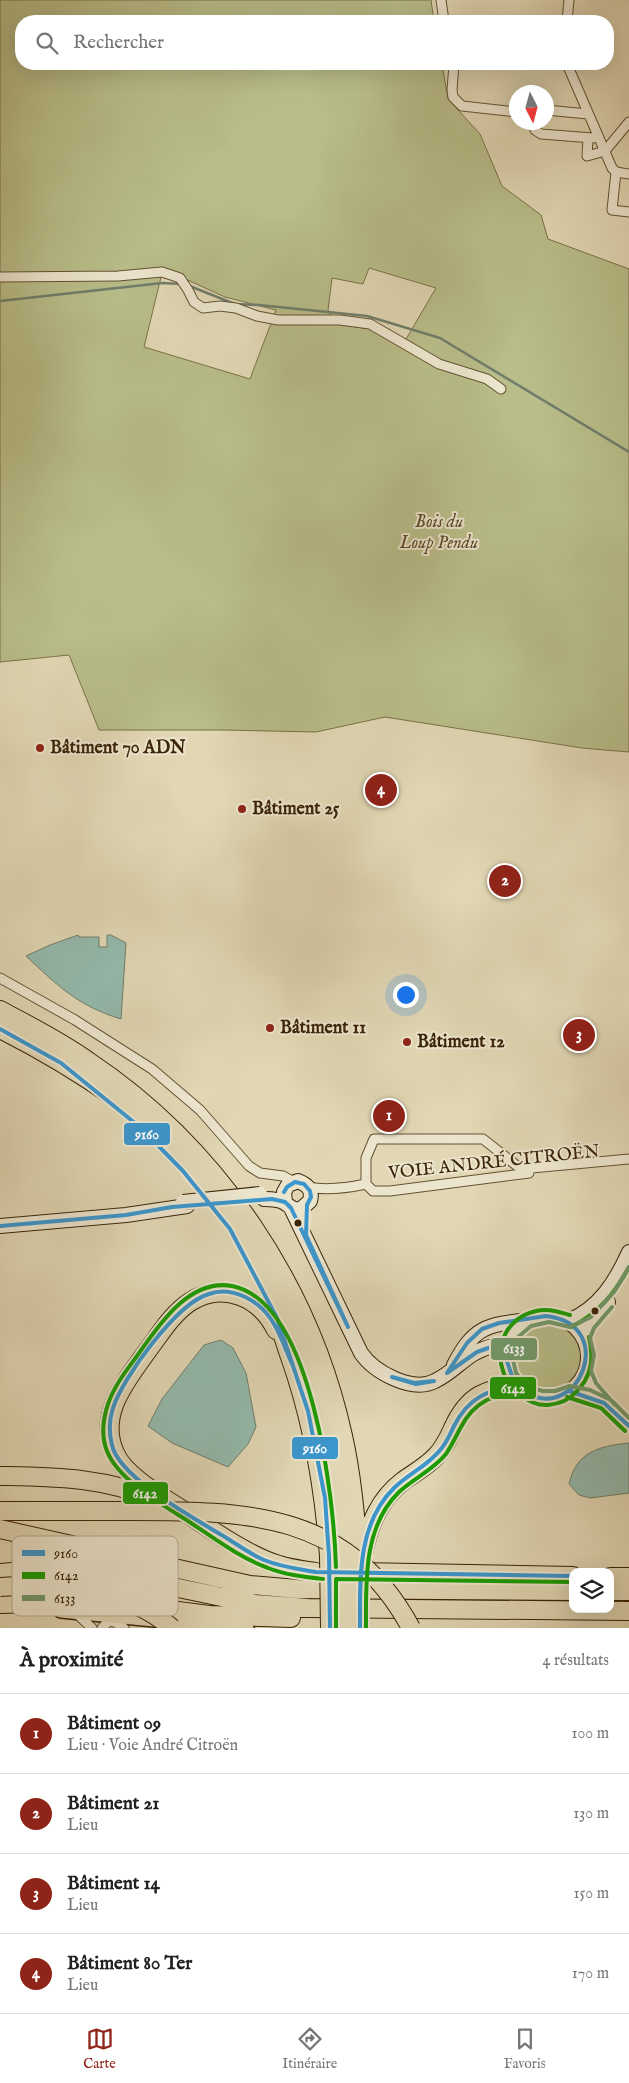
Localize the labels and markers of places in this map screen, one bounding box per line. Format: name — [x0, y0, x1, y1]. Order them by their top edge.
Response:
place label: Bâtiment 70 ADN — [50, 737, 186, 760]
marker: Bâtiment 70 ADN — [34, 742, 46, 754]
pin: 4 — [365, 771, 397, 809]
place label: Bâtiment 25 — [252, 798, 340, 821]
marker: Bâtiment 25 — [236, 803, 248, 815]
pin: 2 — [489, 862, 521, 900]
pin: 3 — [563, 1016, 595, 1054]
place label: Bâtiment 11 — [280, 1017, 366, 1040]
marker: Bâtiment 11 — [264, 1022, 276, 1034]
place label: Bâtiment 12 — [417, 1031, 505, 1054]
marker: Bâtiment 12 — [401, 1036, 413, 1048]
pin: 1 — [373, 1097, 405, 1135]
unlabelled marker — [293, 1218, 303, 1228]
unlabelled marker — [590, 1306, 600, 1316]

